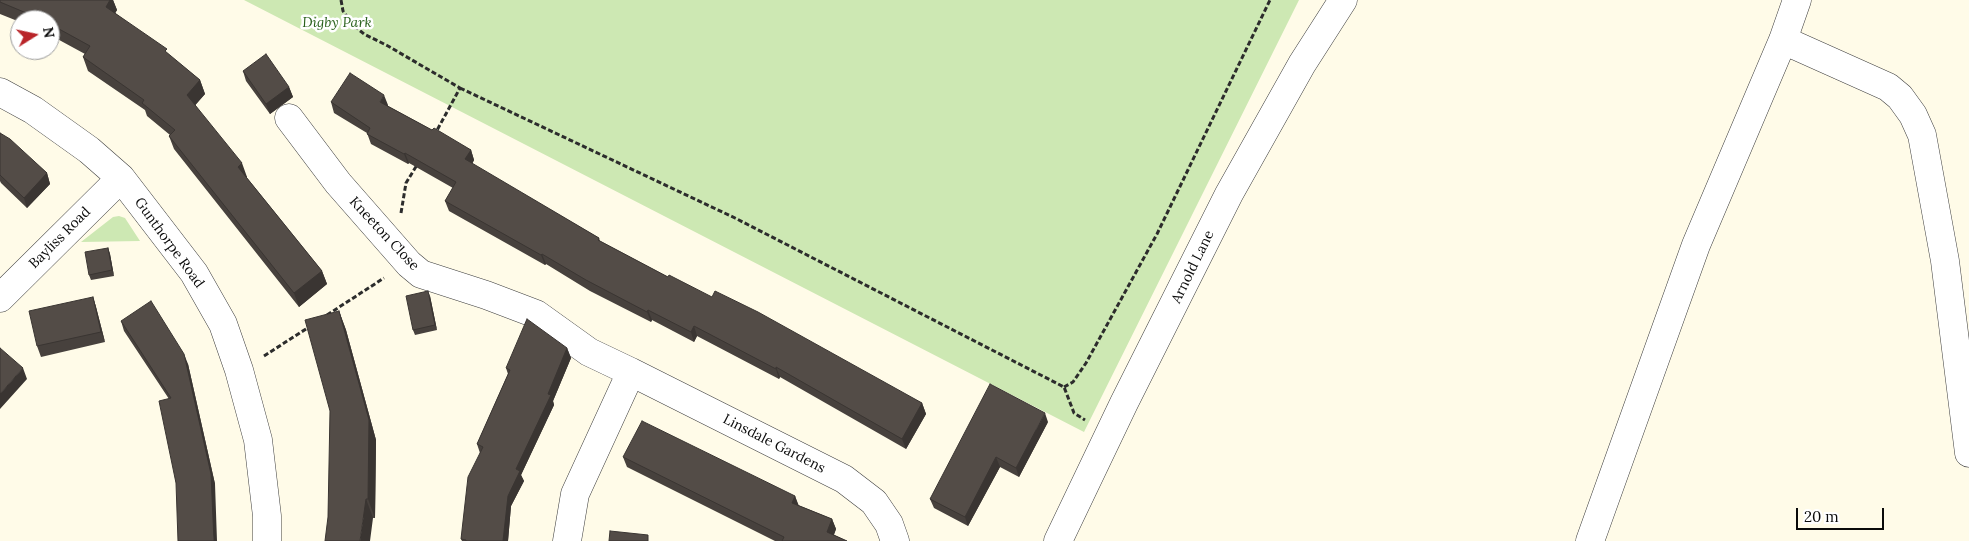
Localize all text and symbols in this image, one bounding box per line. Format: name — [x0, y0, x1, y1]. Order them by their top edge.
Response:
north arrow — [10, 10, 60, 60]
park label: Digby Park — [302, 15, 372, 31]
text: N — [39, 26, 59, 39]
street label: Kneeton Close — [346, 194, 422, 274]
street label: Gunthorpe Road — [131, 195, 207, 291]
street label: Bayliss Road — [26, 204, 94, 272]
street label: Arnold Lane — [1168, 228, 1218, 306]
street label: Linsdale Gardens — [720, 411, 828, 477]
scale bar — [1799, 498, 1886, 530]
text: 20 m — [1804, 507, 1839, 526]

